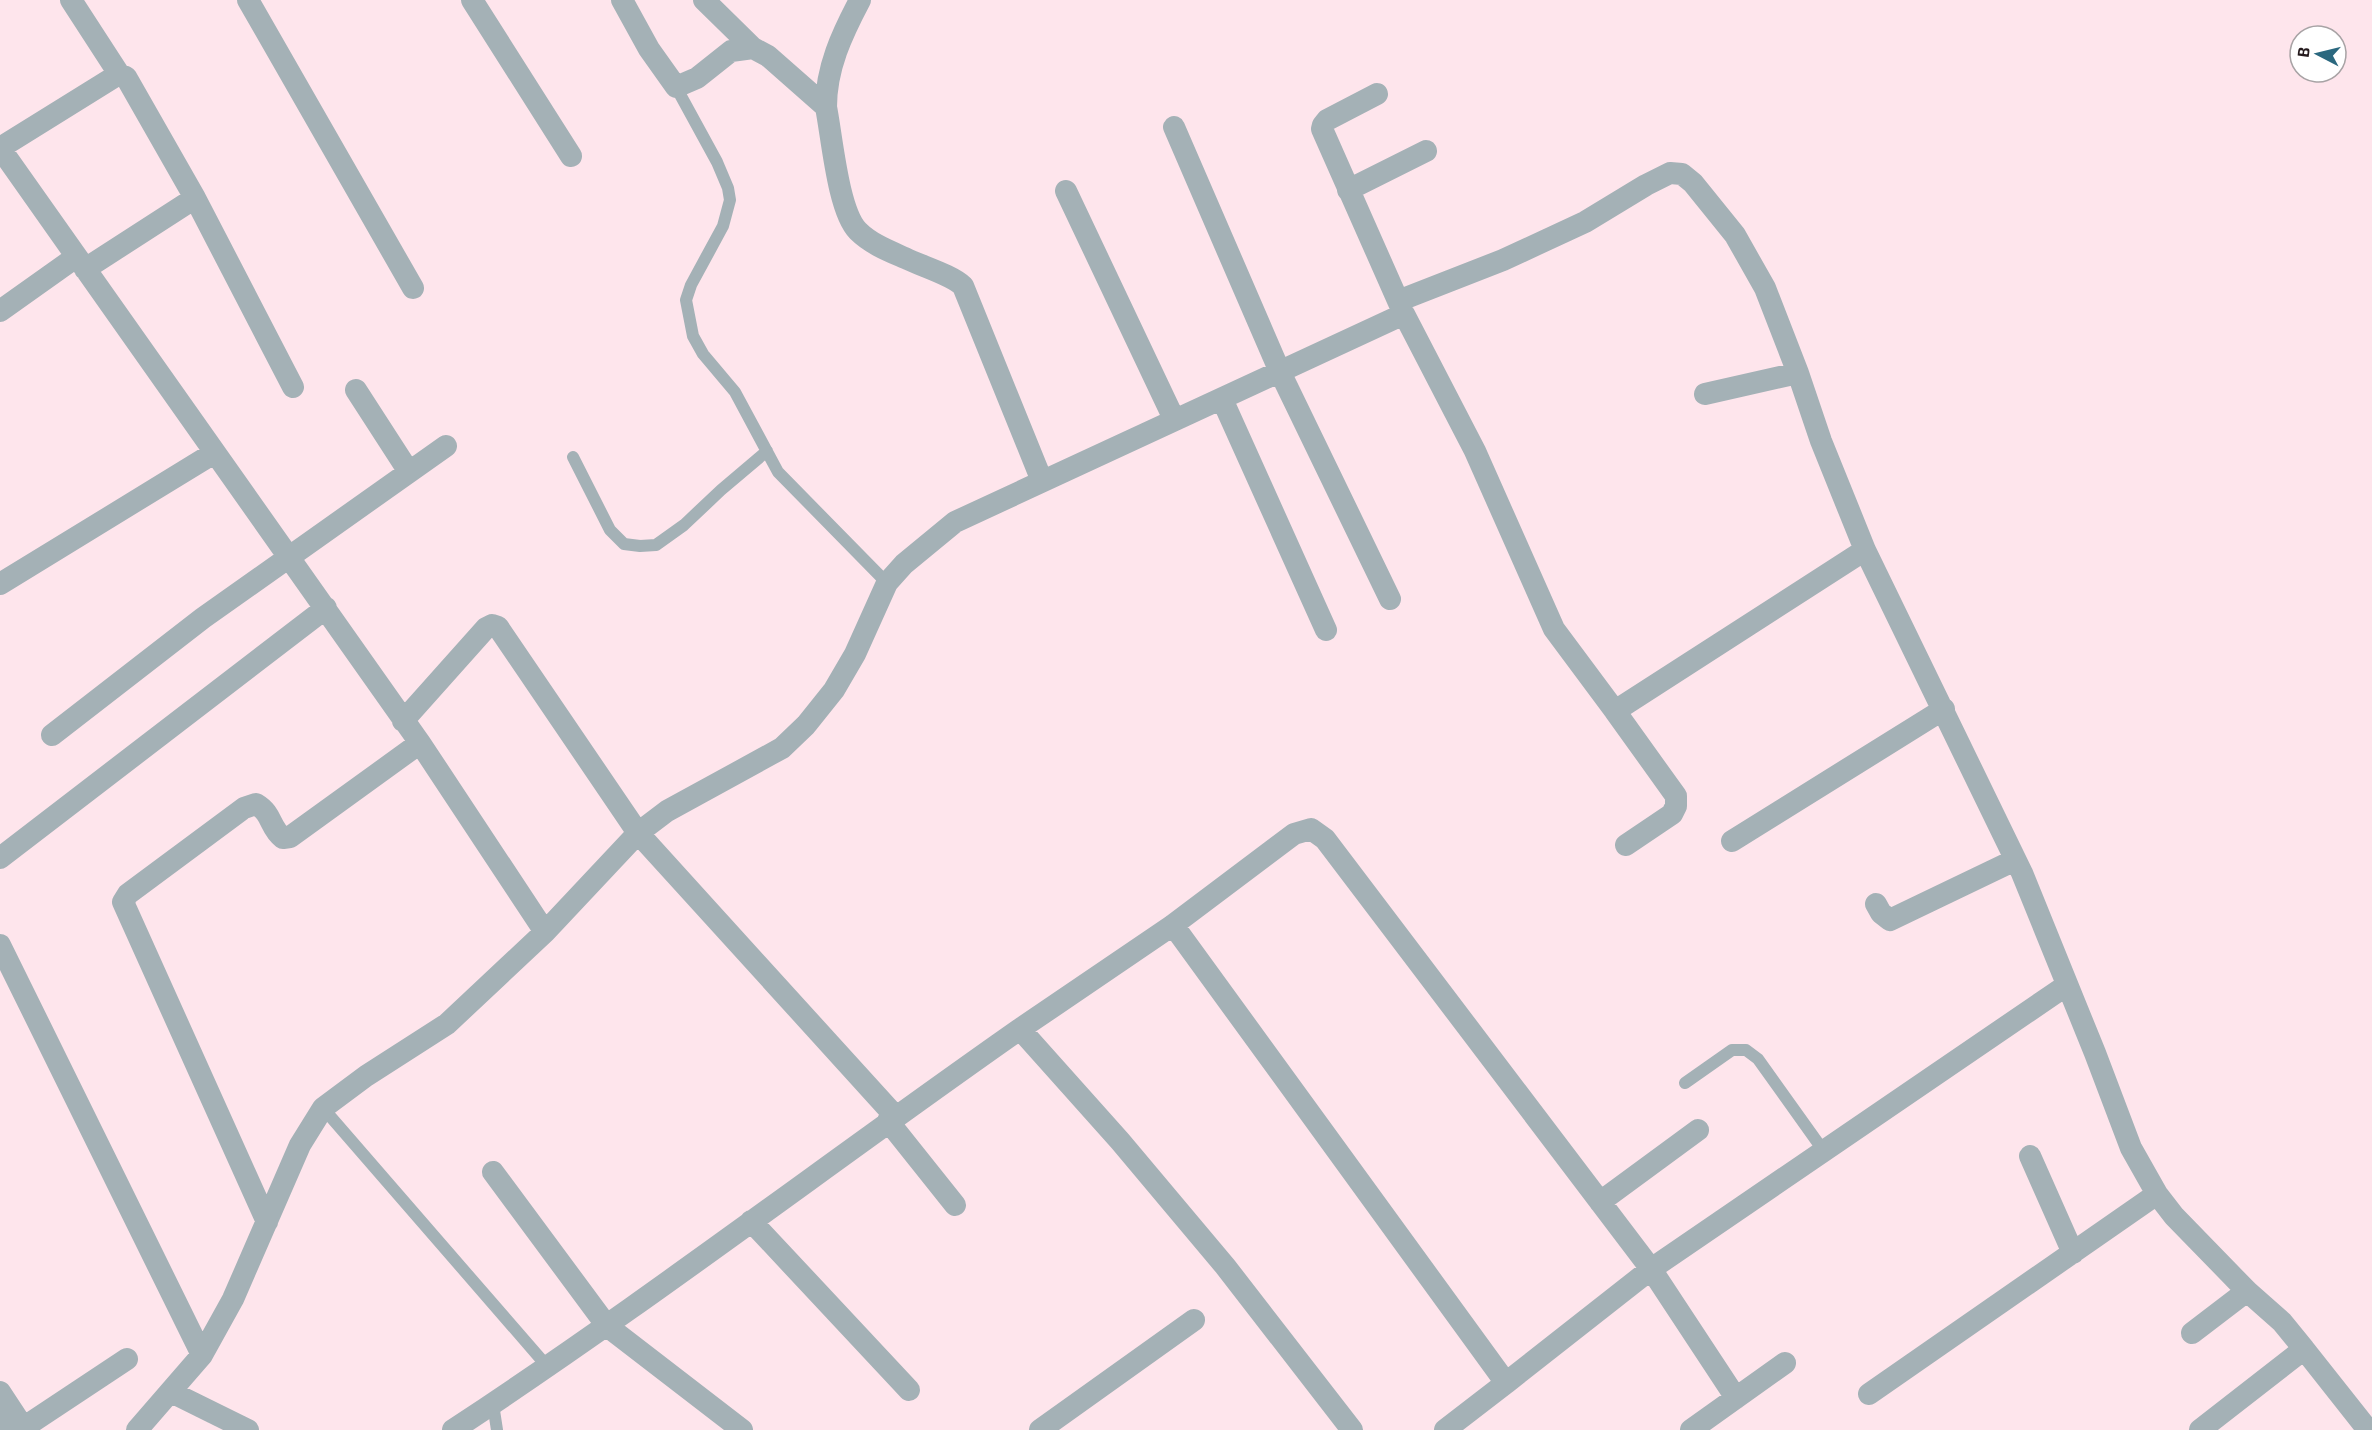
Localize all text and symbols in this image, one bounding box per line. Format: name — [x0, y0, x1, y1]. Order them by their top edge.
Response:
north arrow — [2288, 24, 2348, 84]
text: B — [2293, 46, 2313, 58]

